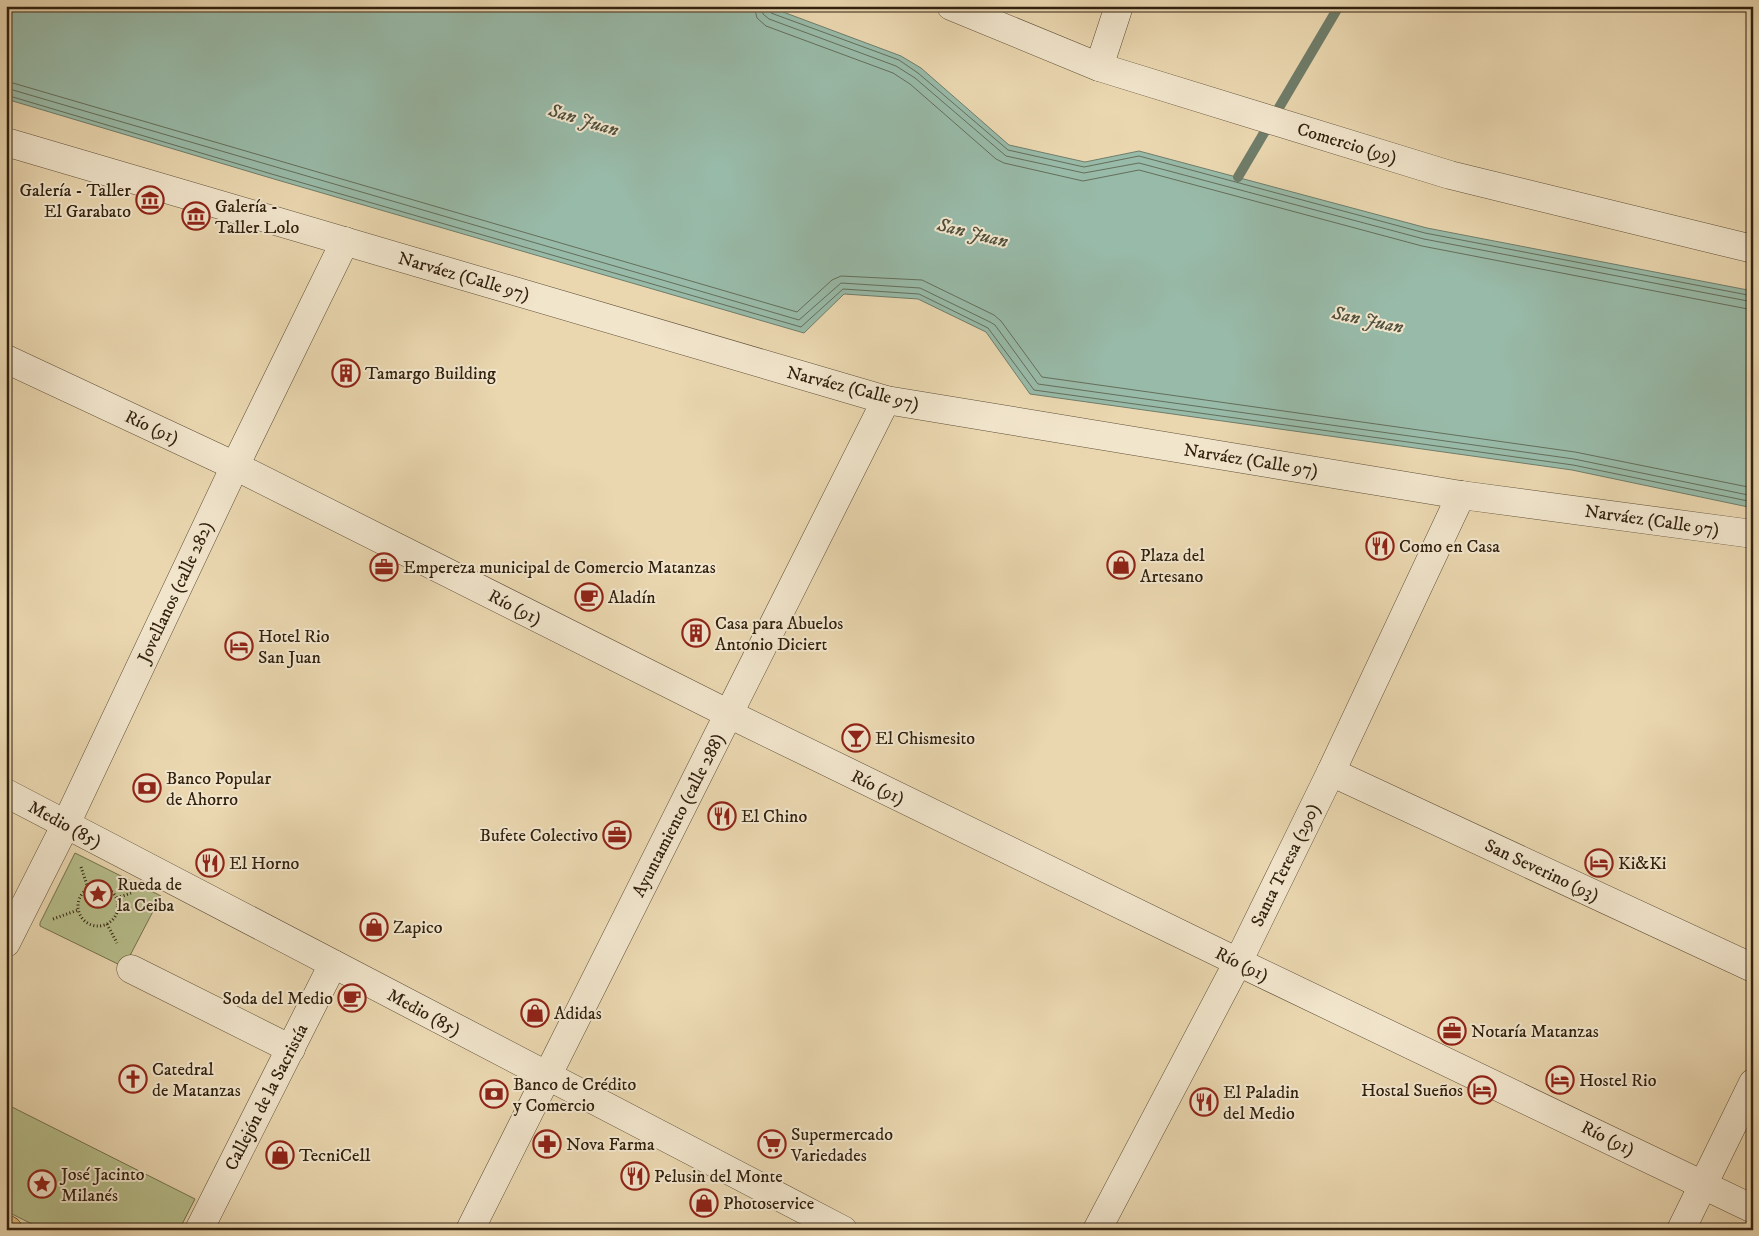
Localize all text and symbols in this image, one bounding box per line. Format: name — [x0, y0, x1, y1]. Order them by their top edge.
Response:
water label: San Juan — [545, 99, 622, 142]
street label: Comercio (99) — [1294, 118, 1399, 170]
place label: Galería - Taller El Garabato — [19, 180, 131, 223]
museum icon: Galería - Taller El Garabato — [135, 185, 165, 215]
place label: Galería - Taller Lolo — [215, 196, 299, 239]
museum icon: Galería - Taller Lolo — [181, 201, 211, 231]
water label: San Juan — [934, 213, 1011, 253]
street label: Narváez (Calle 97) — [395, 248, 532, 306]
water label: San Juan — [1329, 301, 1406, 339]
building icon: Tamargo Building — [331, 358, 361, 388]
street label: Narváez (Calle 97) — [784, 362, 921, 416]
place label: Tamargo Building — [365, 363, 496, 385]
street label: Río (91) — [121, 406, 182, 450]
street label: Narváez (Calle 97) — [1182, 440, 1320, 482]
street label: Narváez (Calle 97) — [1583, 501, 1721, 541]
street label: Jovellanos (calle 282) — [133, 518, 218, 668]
restaurant icon: Como en Casa — [1365, 531, 1395, 561]
place label: Como en Casa — [1399, 536, 1500, 558]
place label: Plaza del Artesano — [1140, 545, 1205, 588]
shop icon: Plaza del Artesano — [1106, 550, 1136, 580]
office icon: Empereza municipal de Comercio Matanzas — [369, 552, 399, 582]
place label: Empereza municipal de Comercio Matanzas — [403, 557, 716, 579]
cafe icon: Aladín — [574, 582, 604, 612]
street label: Río (91) — [484, 585, 545, 631]
place label: Aladín — [608, 587, 656, 609]
place label: Casa para Abuelos Antonio Diciert — [715, 613, 843, 656]
building icon: Casa para Abuelos Antonio Diciert — [681, 618, 711, 648]
place label: Hotel Rio San Juan — [258, 626, 330, 669]
hotel icon: Hotel Rio San Juan — [224, 631, 254, 661]
bar icon: El Chismesito — [841, 723, 871, 753]
place label: El Chismesito — [875, 728, 975, 750]
street label: Ayuntamiento (calle 288) — [628, 730, 730, 901]
street label: Río (91) — [847, 766, 908, 810]
place label: Banco Popular de Ahorro — [166, 768, 271, 811]
bank icon: Banco Popular de Ahorro — [132, 773, 162, 803]
street label: Medio (85) — [24, 796, 105, 853]
street label: Santa Teresa (290) — [1247, 800, 1325, 931]
restaurant icon: El Chino — [707, 801, 737, 831]
place label: El Chino — [741, 806, 807, 828]
office icon: Bufete Colectivo — [602, 820, 632, 850]
place label: Bufete Colectivo — [480, 825, 598, 847]
street label: San Severino (93) — [1481, 835, 1602, 907]
restaurant icon: El Horno — [195, 848, 225, 878]
hotel icon: Ki&Ki — [1584, 848, 1614, 878]
place label: El Horno — [229, 853, 300, 875]
place label: Ki&Ki — [1618, 853, 1666, 875]
place label: Rueda de la Ceiba — [117, 874, 182, 917]
place icon: Rueda de la Ceiba — [83, 879, 113, 909]
shop icon: Zapico — [359, 912, 389, 942]
place label: Zapico — [393, 917, 443, 939]
street label: Río (91) — [1211, 943, 1272, 987]
cafe icon: Soda del Medio — [337, 983, 367, 1013]
street label: Medio (85) — [383, 984, 464, 1041]
place label: Soda del Medio — [223, 988, 333, 1010]
shop icon: Adidas — [520, 998, 550, 1028]
place label: Adidas — [554, 1003, 602, 1025]
office icon: Notaría Matanzas — [1437, 1016, 1467, 1046]
street label: Callejón de la Sacristía — [220, 1020, 314, 1174]
place label: Notaría Matanzas — [1471, 1021, 1599, 1043]
place label: Catedral de Matanzas — [152, 1059, 241, 1102]
church icon: Catedral de Matanzas — [118, 1064, 148, 1094]
hotel icon: Hostel Rio — [1545, 1065, 1575, 1095]
place label: Hostel Rio — [1579, 1070, 1657, 1092]
place label: Banco de Crédito y Comercio — [513, 1074, 636, 1117]
hotel icon: Hostal Sueños — [1467, 1075, 1497, 1105]
bank icon: Banco de Crédito y Comercio — [479, 1079, 509, 1109]
place label: Hostal Sueños — [1361, 1080, 1463, 1102]
place label: El Paladin del Medio — [1223, 1082, 1300, 1125]
restaurant icon: El Paladin del Medio — [1189, 1087, 1219, 1117]
street label: Río (91) — [1577, 1117, 1638, 1161]
place label: Supermercado Variedades — [790, 1124, 893, 1167]
pharmacy icon: Nova Farma — [532, 1129, 562, 1159]
supermarket icon: Supermercado Variedades — [757, 1129, 787, 1159]
place label: Nova Farma — [566, 1134, 655, 1156]
shop icon: TecniCell — [265, 1140, 295, 1170]
place label: TecniCell — [299, 1145, 371, 1167]
restaurant icon: Pelusin del Monte — [620, 1161, 650, 1191]
place label: José Jacinto Milanés — [59, 1164, 145, 1207]
place label: Pelusin del Monte — [654, 1166, 783, 1188]
place icon: José Jacinto Milanés — [27, 1169, 57, 1199]
shop icon: Photoservice — [689, 1188, 719, 1218]
place label: Photoservice — [723, 1193, 814, 1215]

